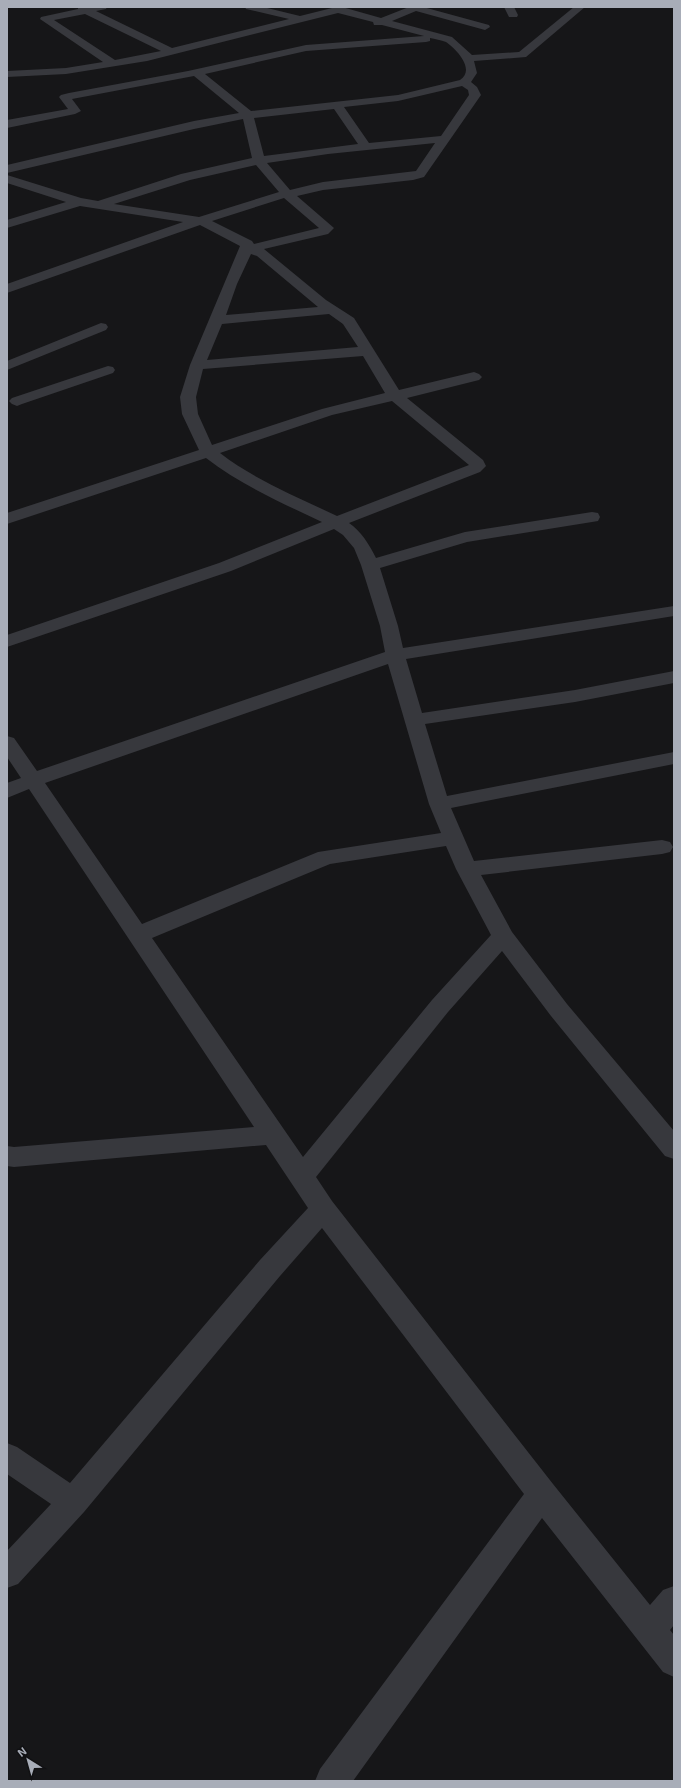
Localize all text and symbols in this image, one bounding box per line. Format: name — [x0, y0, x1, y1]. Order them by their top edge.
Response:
north arrow — [8, 1740, 48, 1780]
text: N — [15, 1744, 29, 1759]

